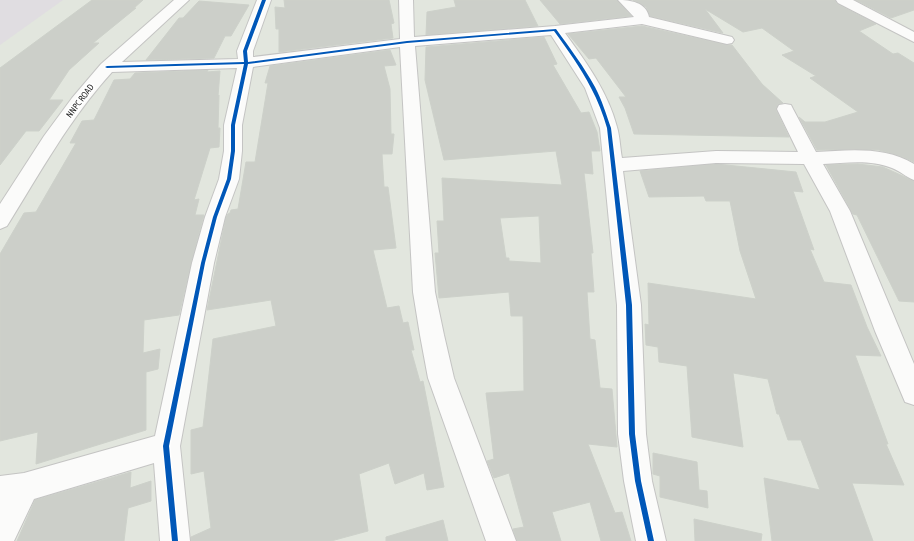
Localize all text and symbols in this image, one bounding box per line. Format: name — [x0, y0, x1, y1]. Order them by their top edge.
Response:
street label: NNPC ROAD — [64, 82, 96, 120]

